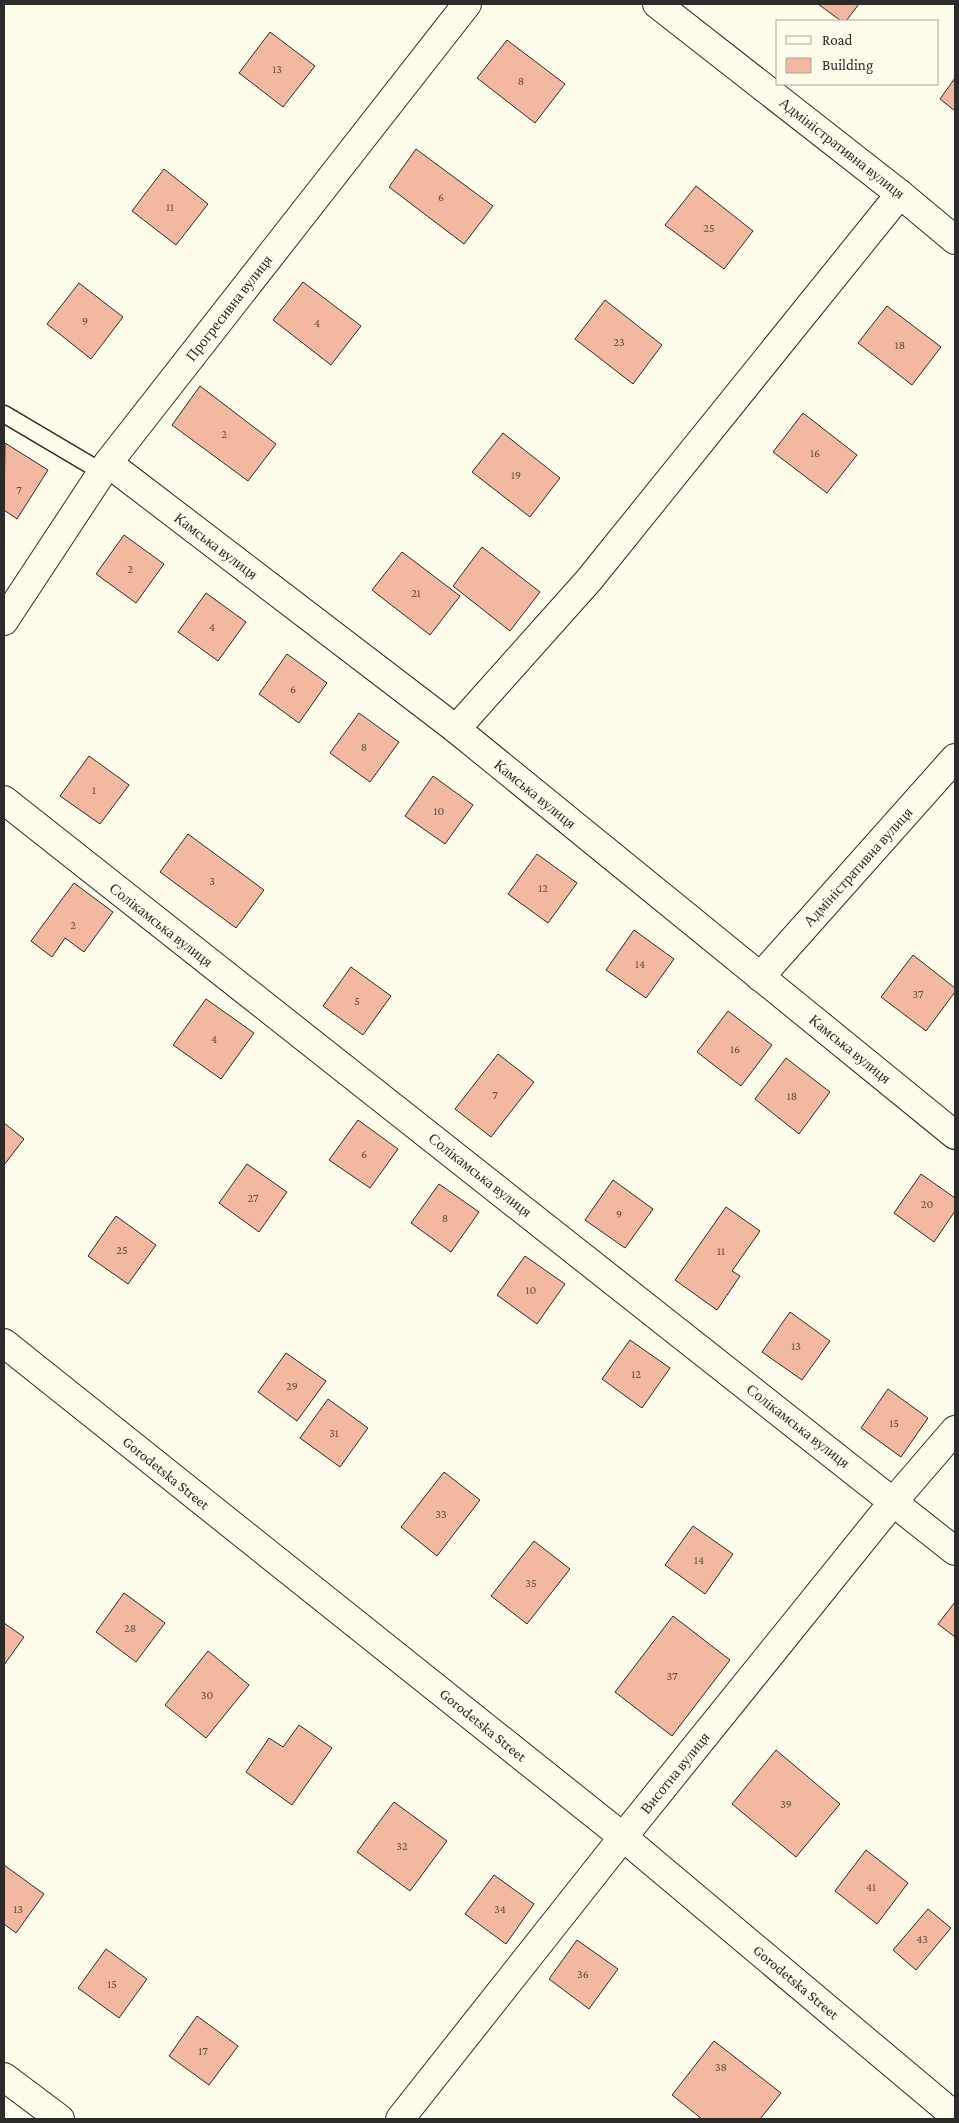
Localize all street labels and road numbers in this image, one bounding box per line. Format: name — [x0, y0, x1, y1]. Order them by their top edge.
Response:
street label: Адміністративна вулиця — [776, 94, 908, 202]
street label: Прогресивна вулиця — [183, 252, 275, 364]
street label: Камська вулиця — [171, 510, 261, 582]
street label: Камська вулиця — [491, 756, 579, 832]
street label: Адміністративна вулиця — [800, 804, 916, 930]
street label: Солікамська вулиця — [106, 880, 216, 970]
street label: Камська вулиця — [806, 1011, 894, 1087]
street label: Солікамська вулиця — [425, 1130, 535, 1220]
street label: Солікамська вулиця — [743, 1381, 853, 1471]
street label: Gorodetska Street — [120, 1433, 213, 1513]
street label: Gorodetska Street — [437, 1685, 530, 1765]
street label: Висотна вулиця — [637, 1729, 713, 1817]
street label: Gorodetska Street — [750, 1942, 843, 2023]

